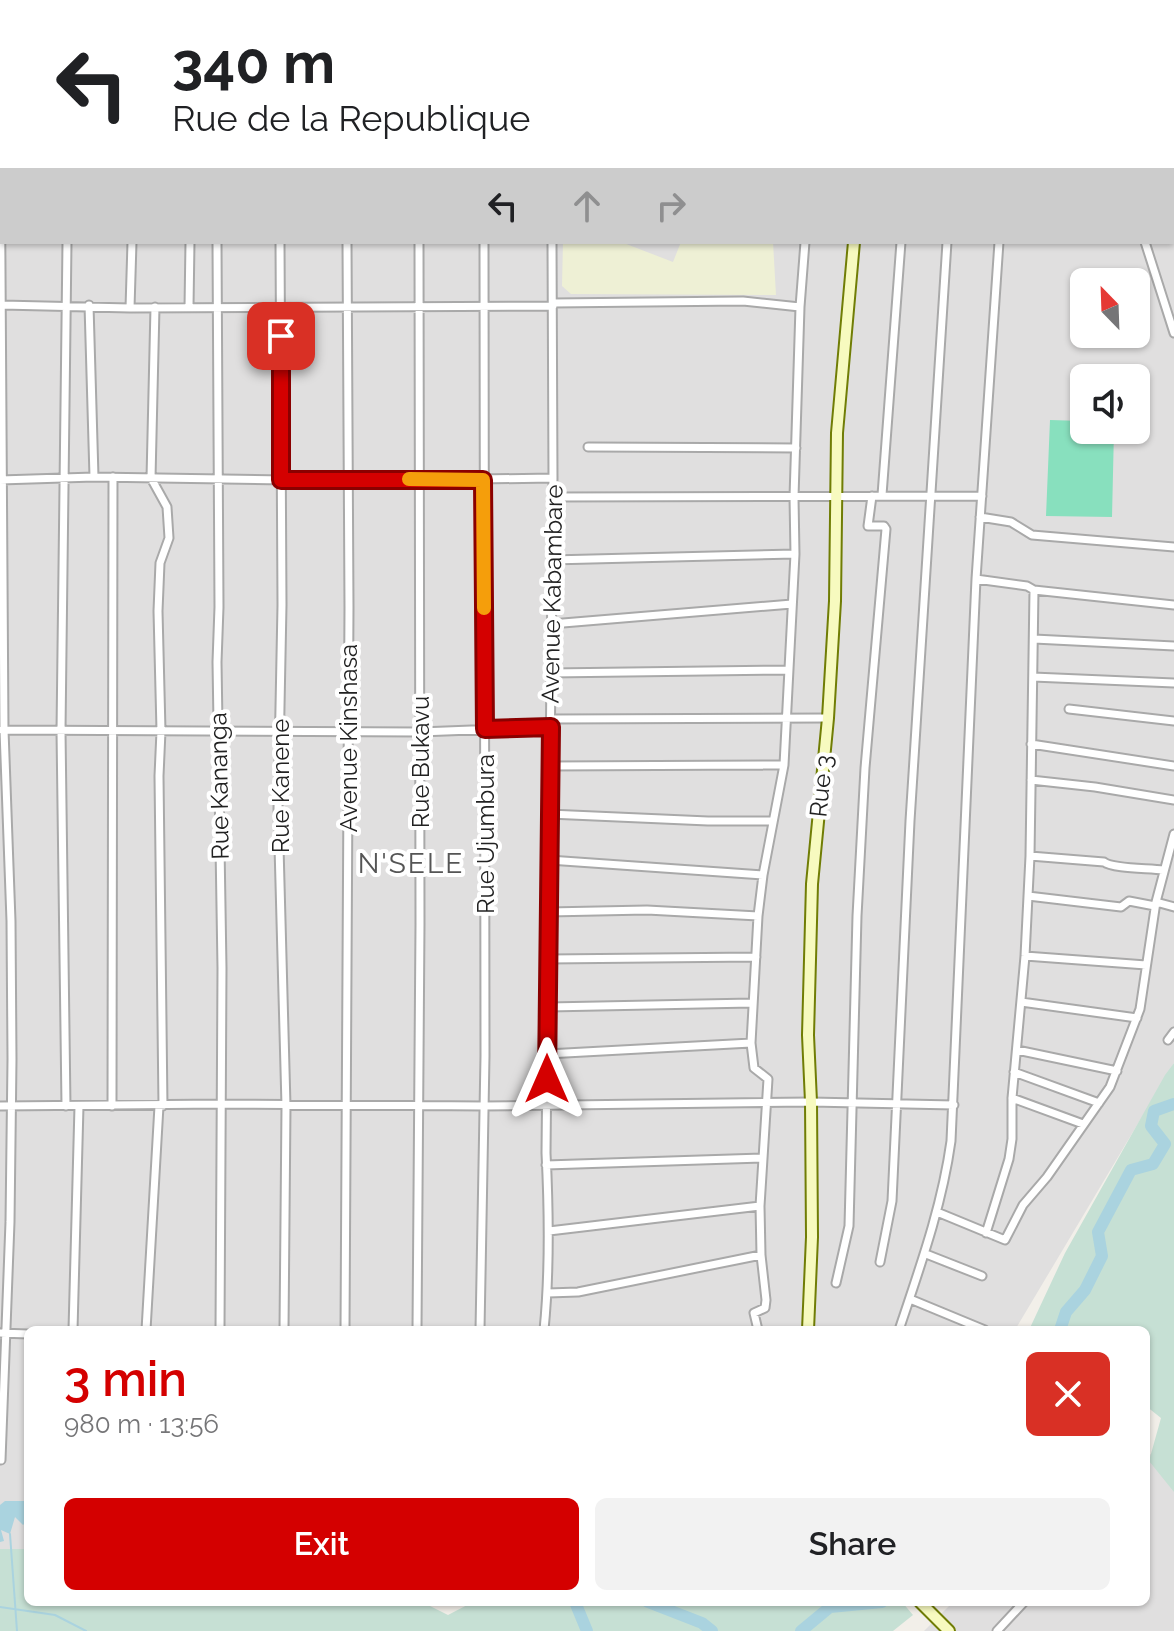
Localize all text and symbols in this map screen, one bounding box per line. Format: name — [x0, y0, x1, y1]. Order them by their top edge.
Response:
text: 340 m — [172, 30, 335, 96]
icon: left — [40, 32, 144, 136]
text: Rue de la Republique — [172, 97, 530, 139]
icon: left — [481, 184, 525, 228]
icon: ahead — [565, 184, 609, 228]
icon: right — [649, 184, 693, 228]
north arrow — [1070, 268, 1150, 348]
map controls — [1070, 268, 1150, 444]
pin — [247, 302, 315, 370]
icon: arrive — [259, 314, 303, 358]
button: sound — [1070, 364, 1150, 444]
street label: Avenue Kabambare — [536, 484, 568, 704]
street label: Avenue Kinshasa — [334, 644, 363, 832]
street label: Rue Bukavu — [406, 696, 435, 828]
street label: Rue Kananga — [203, 712, 235, 860]
street label: Rue Kanene — [266, 719, 295, 853]
street label: Rue 3 — [803, 753, 839, 819]
street label: Rue Ujumbura — [471, 754, 500, 914]
district label: N'SELE — [358, 847, 464, 880]
position arrow — [505, 1037, 589, 1121]
text: 3 min — [64, 1351, 187, 1407]
button: close — [1026, 1352, 1110, 1436]
text: 980 m · 13:56 — [64, 1409, 219, 1439]
button: Exit — [64, 1498, 579, 1590]
button: Share — [595, 1498, 1110, 1590]

